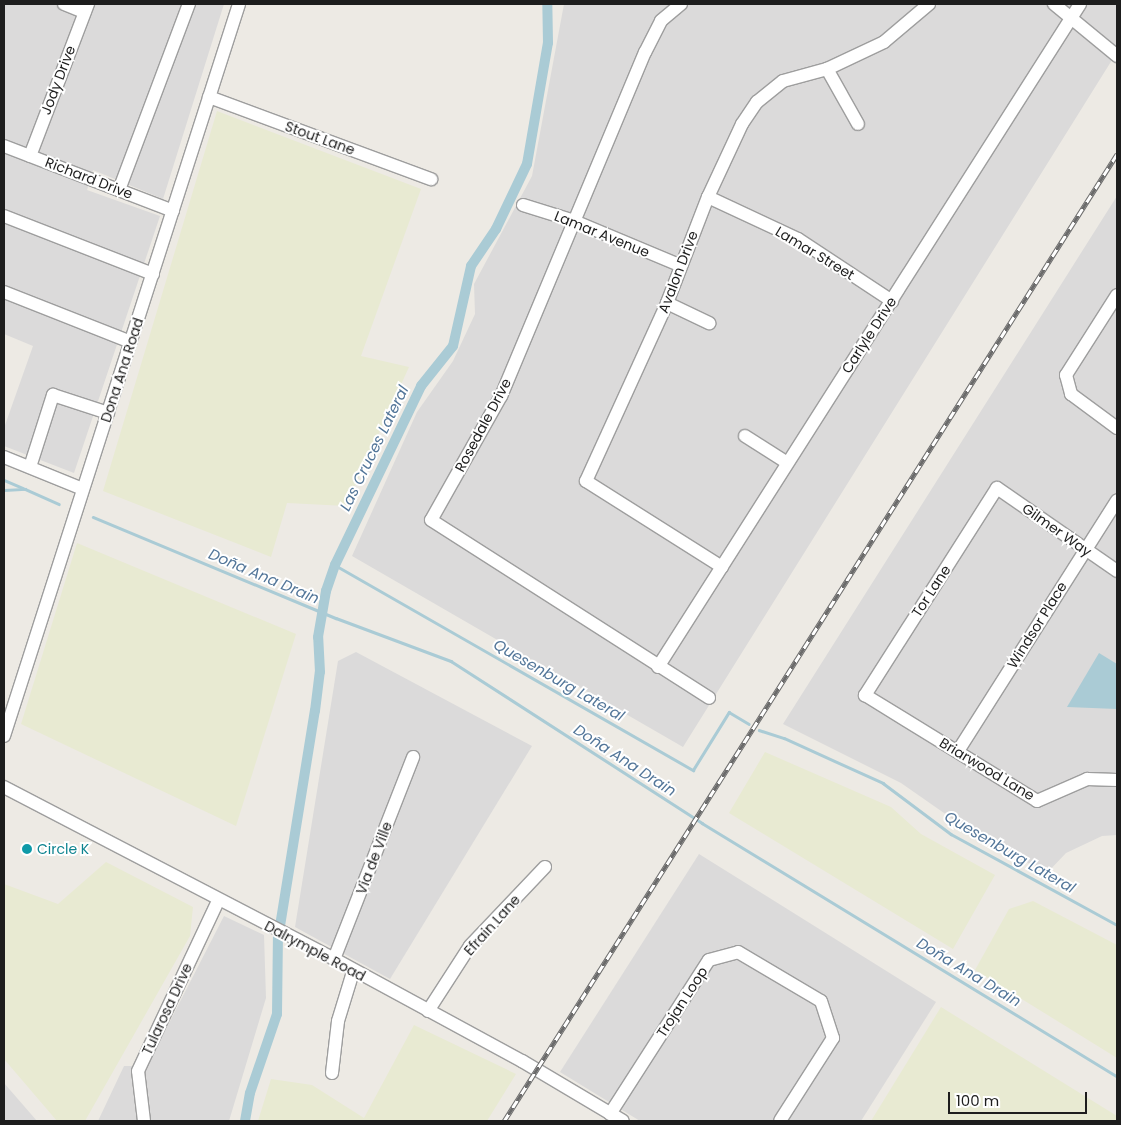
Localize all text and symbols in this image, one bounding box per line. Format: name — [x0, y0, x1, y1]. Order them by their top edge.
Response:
street label: Jody Drive — [37, 43, 79, 117]
street label: Stout Lane — [283, 118, 357, 158]
street label: Richard Drive — [43, 154, 135, 202]
street label: Lamar Avenue — [552, 207, 652, 261]
street label: Lamar Street — [772, 223, 858, 283]
street label: Avalon Drive — [655, 228, 701, 316]
street label: Carlyle Drive — [838, 294, 900, 376]
street label: Dona Ana Road — [97, 316, 147, 424]
street label: Rosedale Drive — [451, 375, 515, 475]
water label: Las Cruces Lateral — [336, 382, 412, 514]
street label: Gilmer Way — [1019, 500, 1095, 560]
water label: Doña Ana Drain — [206, 545, 322, 607]
street label: Tor Lane — [908, 562, 954, 620]
street label: Windsor Place — [1004, 579, 1070, 671]
water label: Quesenburg Lateral — [490, 635, 628, 725]
water label: Doña Ana Drain — [570, 720, 680, 800]
street label: Briarwood Lane — [937, 734, 1037, 804]
water label: Quesenburg Lateral — [941, 807, 1079, 897]
street label: Via de Ville — [352, 819, 396, 897]
place label: Circle K — [37, 841, 89, 857]
marker: Circle K — [21, 843, 33, 855]
street label: Efrain Lane — [460, 891, 524, 959]
street label: Dalrymple Road — [262, 917, 368, 985]
water label: Doña Ana Drain — [914, 934, 1024, 1010]
street label: Tularosa Drive — [138, 960, 196, 1058]
street label: Trojan Loop — [653, 964, 711, 1040]
scale bar — [951, 1082, 1090, 1114]
text: 100 m — [956, 1090, 999, 1111]

